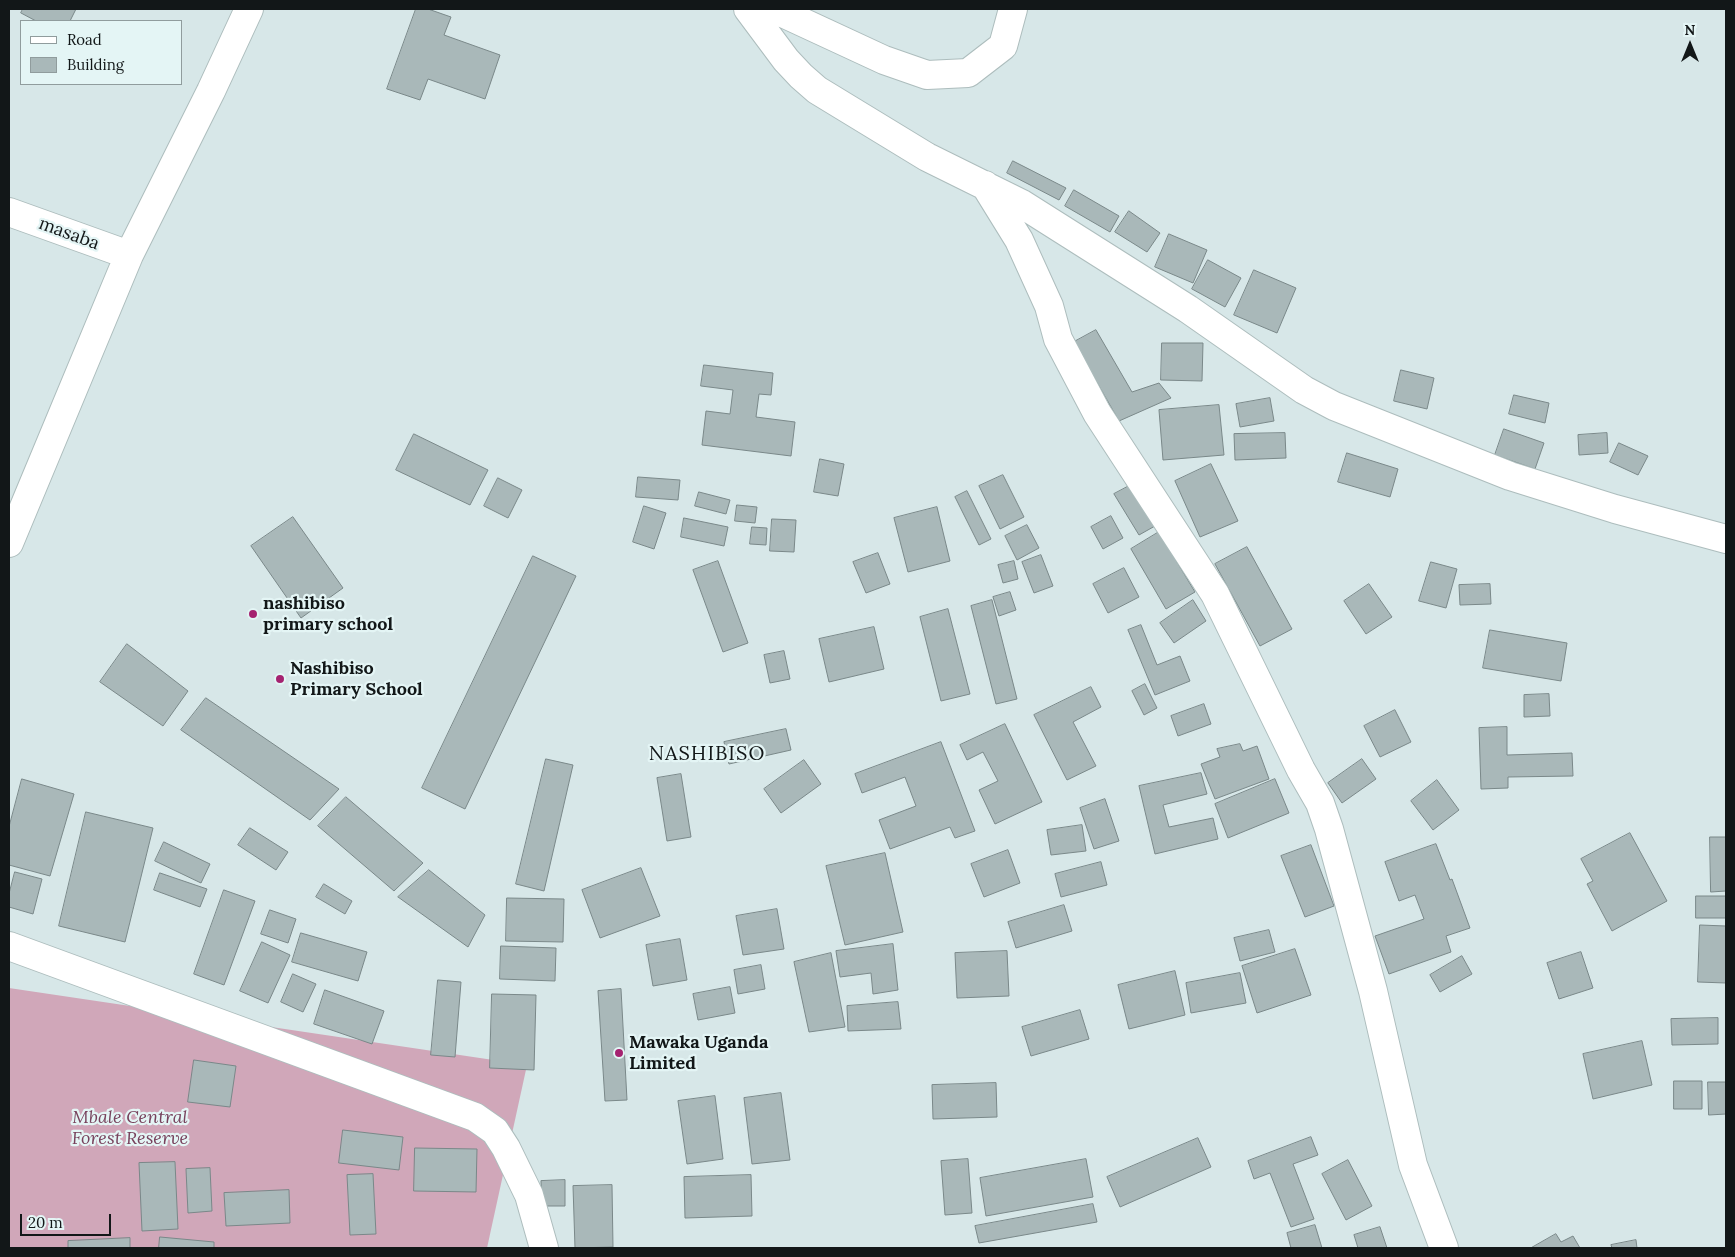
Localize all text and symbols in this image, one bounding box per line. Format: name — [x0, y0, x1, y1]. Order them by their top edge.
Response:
legend — [20, 20, 182, 85]
north arrow — [1665, 20, 1715, 70]
text: N — [1685, 21, 1695, 39]
text: Road — [67, 30, 102, 49]
text: Building — [67, 55, 124, 74]
street label: masaba — [36, 213, 102, 255]
place label: nashibiso primary school — [263, 593, 393, 636]
marker: nashibiso primary school — [247, 608, 259, 620]
place label: Nashibiso Primary School — [290, 658, 423, 701]
marker: Nashibiso Primary School — [274, 673, 286, 685]
district label: NASHIBISO — [648, 742, 766, 766]
place label: Mawaka Uganda Limited — [629, 1032, 768, 1074]
marker: Mawaka Uganda Limited — [613, 1047, 625, 1059]
park label: Mbale Central Forest Reserve — [72, 1107, 188, 1150]
scale bar — [22, 1204, 114, 1236]
text: 20 m — [28, 1213, 63, 1232]

